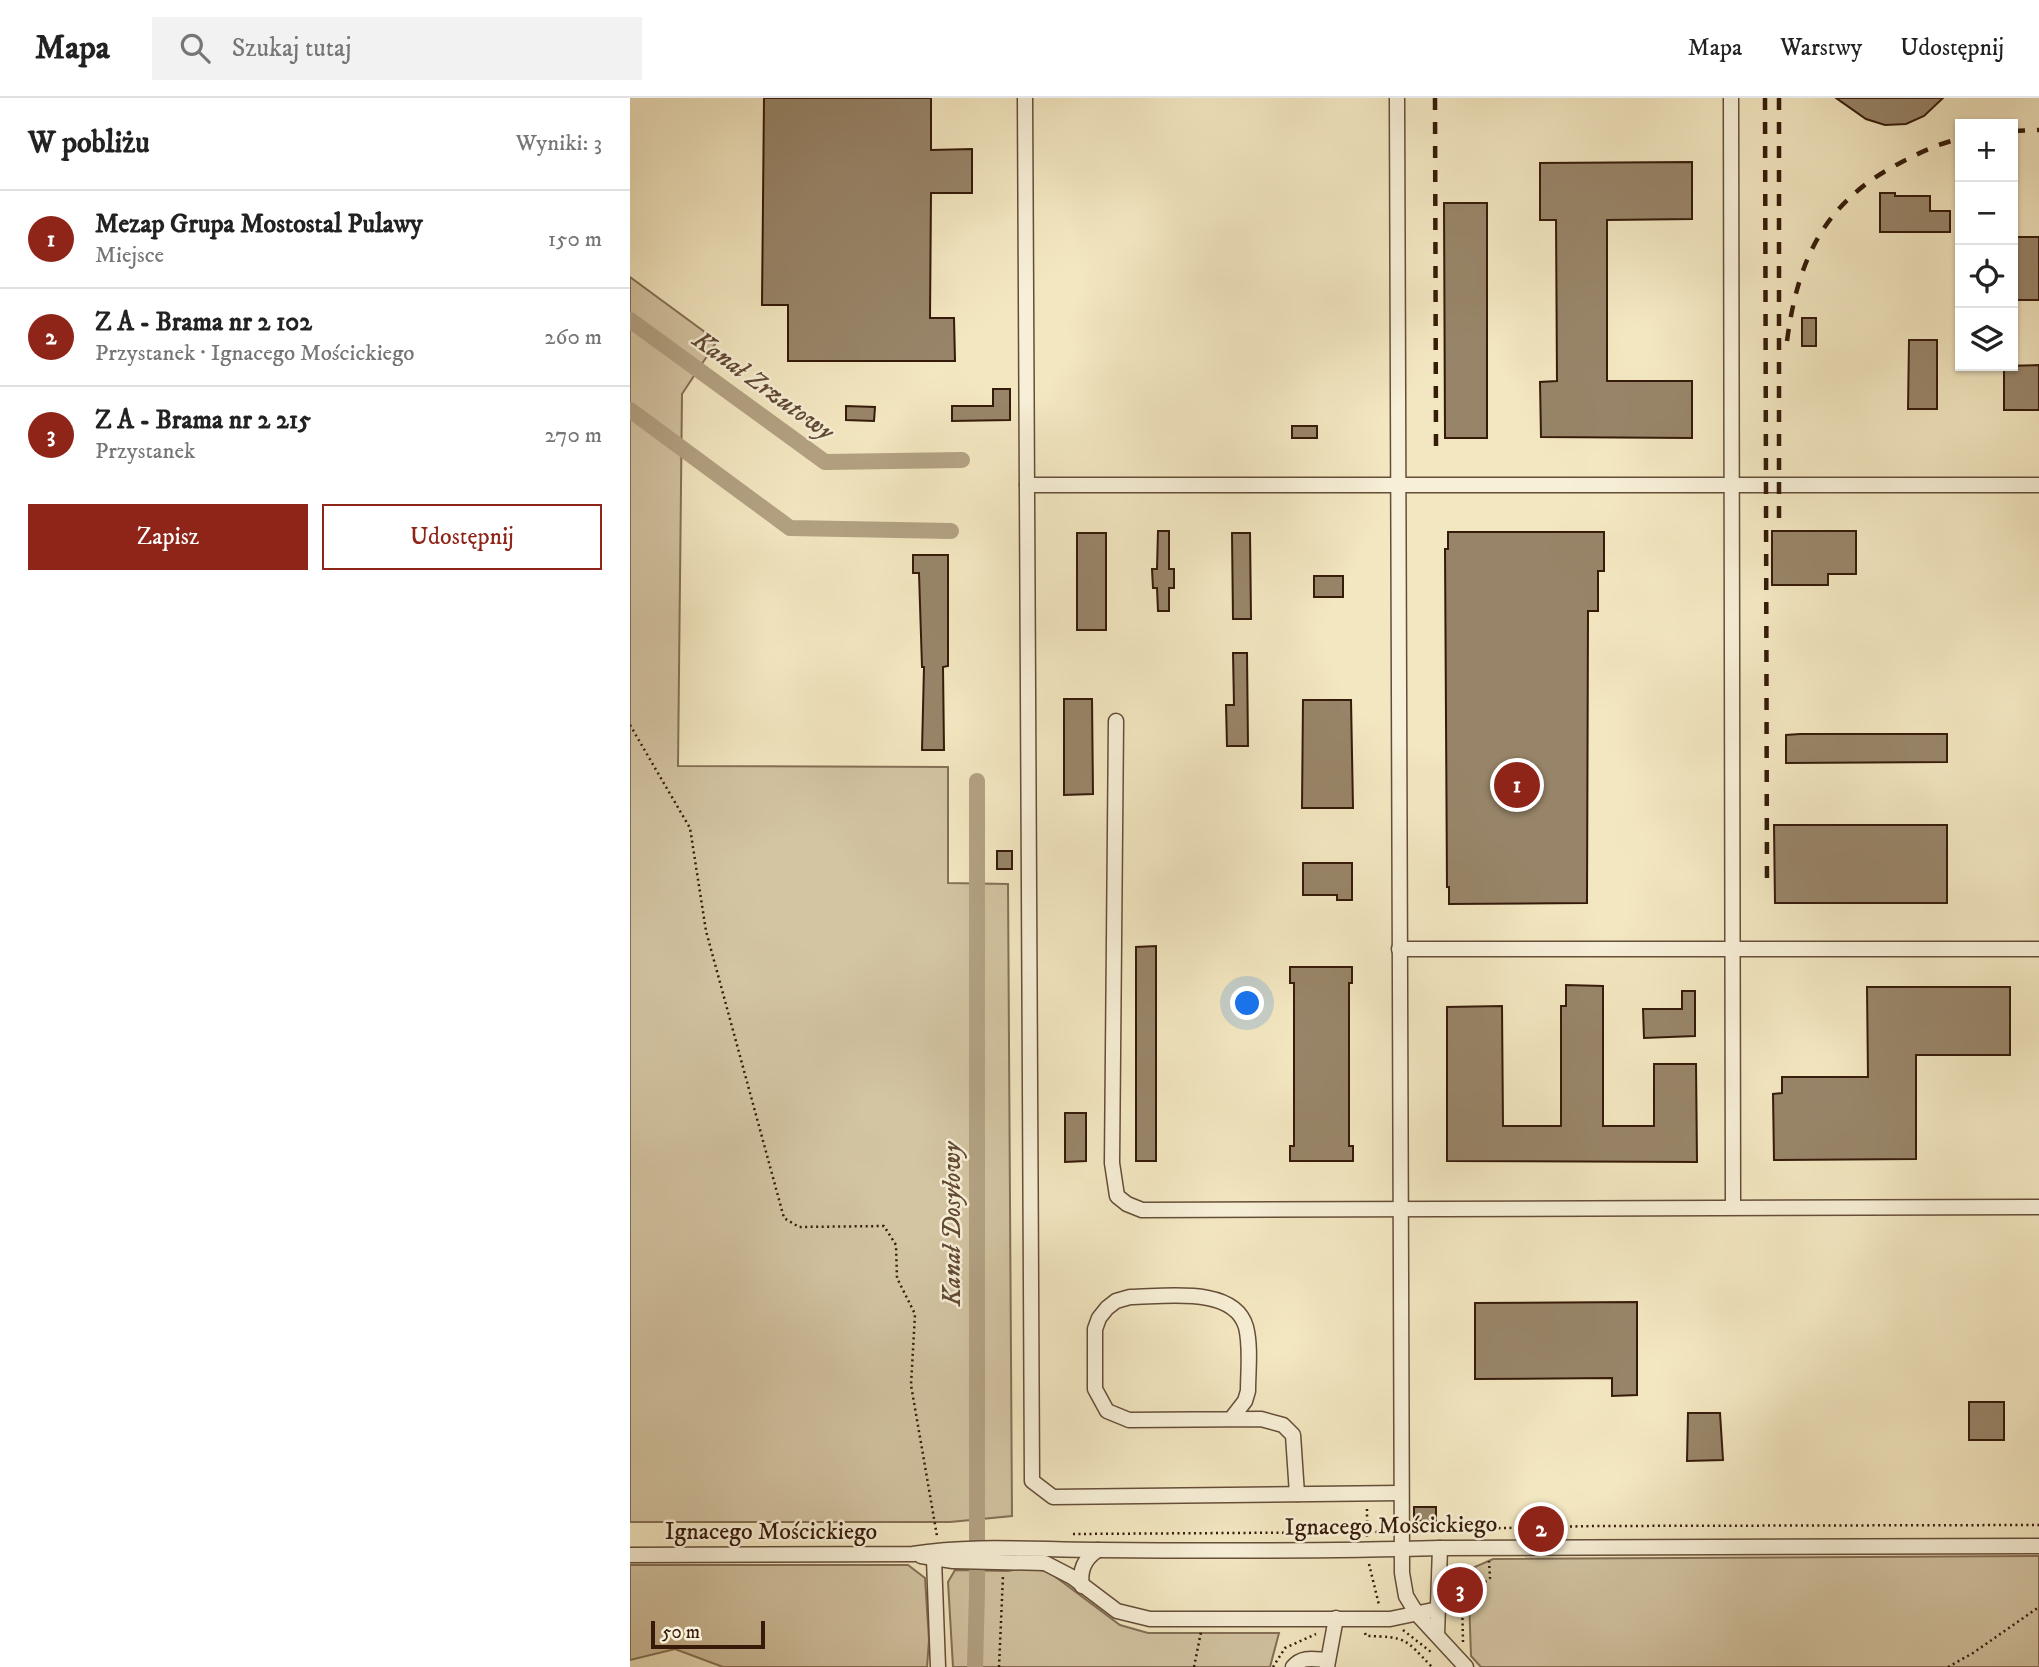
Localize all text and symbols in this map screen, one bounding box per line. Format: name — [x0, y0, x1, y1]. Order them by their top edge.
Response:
search box — [152, 17, 642, 80]
text: Mapa — [35, 28, 110, 69]
icon: search — [176, 29, 214, 67]
text: Szukaj tutaj — [232, 32, 351, 65]
text: Mapa — [1688, 33, 1742, 63]
text: Warstwy — [1780, 33, 1862, 63]
text: Udostępnij — [1900, 33, 2004, 63]
map controls — [1955, 119, 2018, 371]
button: + — [1955, 119, 2018, 182]
text: W pobliżu — [28, 125, 150, 162]
text: Wyniki: 3 — [516, 129, 602, 158]
button: − — [1955, 182, 2018, 245]
text: Mezap Grupa Mostostal Pulawy — [95, 208, 423, 241]
text: 1 — [47, 225, 55, 254]
text: 150 m — [548, 225, 602, 254]
text: Miejsce — [95, 241, 164, 270]
button: locate — [1955, 245, 2018, 308]
text: Z A - Brama nr 2 102 — [95, 306, 312, 339]
button: layers — [1955, 308, 2018, 371]
text: 2 — [45, 323, 57, 352]
text: 260 m — [544, 323, 602, 352]
water label: Kanał Zrzutowy — [685, 323, 842, 449]
text: Przystanek · Ignacego Mościckiego — [95, 339, 415, 368]
text: Z A - Brama nr 2 215 — [95, 404, 311, 437]
text: 3 — [47, 421, 55, 450]
text: 270 m — [545, 421, 602, 450]
text: Przystanek — [95, 437, 195, 466]
button: Zapisz — [28, 504, 308, 570]
button: Udostępnij — [322, 504, 602, 570]
pin: 1 — [1494, 759, 1540, 811]
your location — [1230, 986, 1264, 1020]
water label: Kanał Dosyłowy — [936, 1140, 969, 1307]
pin: 2 — [1518, 1503, 1564, 1555]
street label: Ignacego Mościckiego — [1284, 1509, 1498, 1543]
street label: Ignacego Mościckiego — [665, 1517, 877, 1547]
pin: 3 — [1437, 1564, 1483, 1616]
scale bar — [651, 1618, 765, 1650]
text: 50 m — [662, 1621, 700, 1644]

